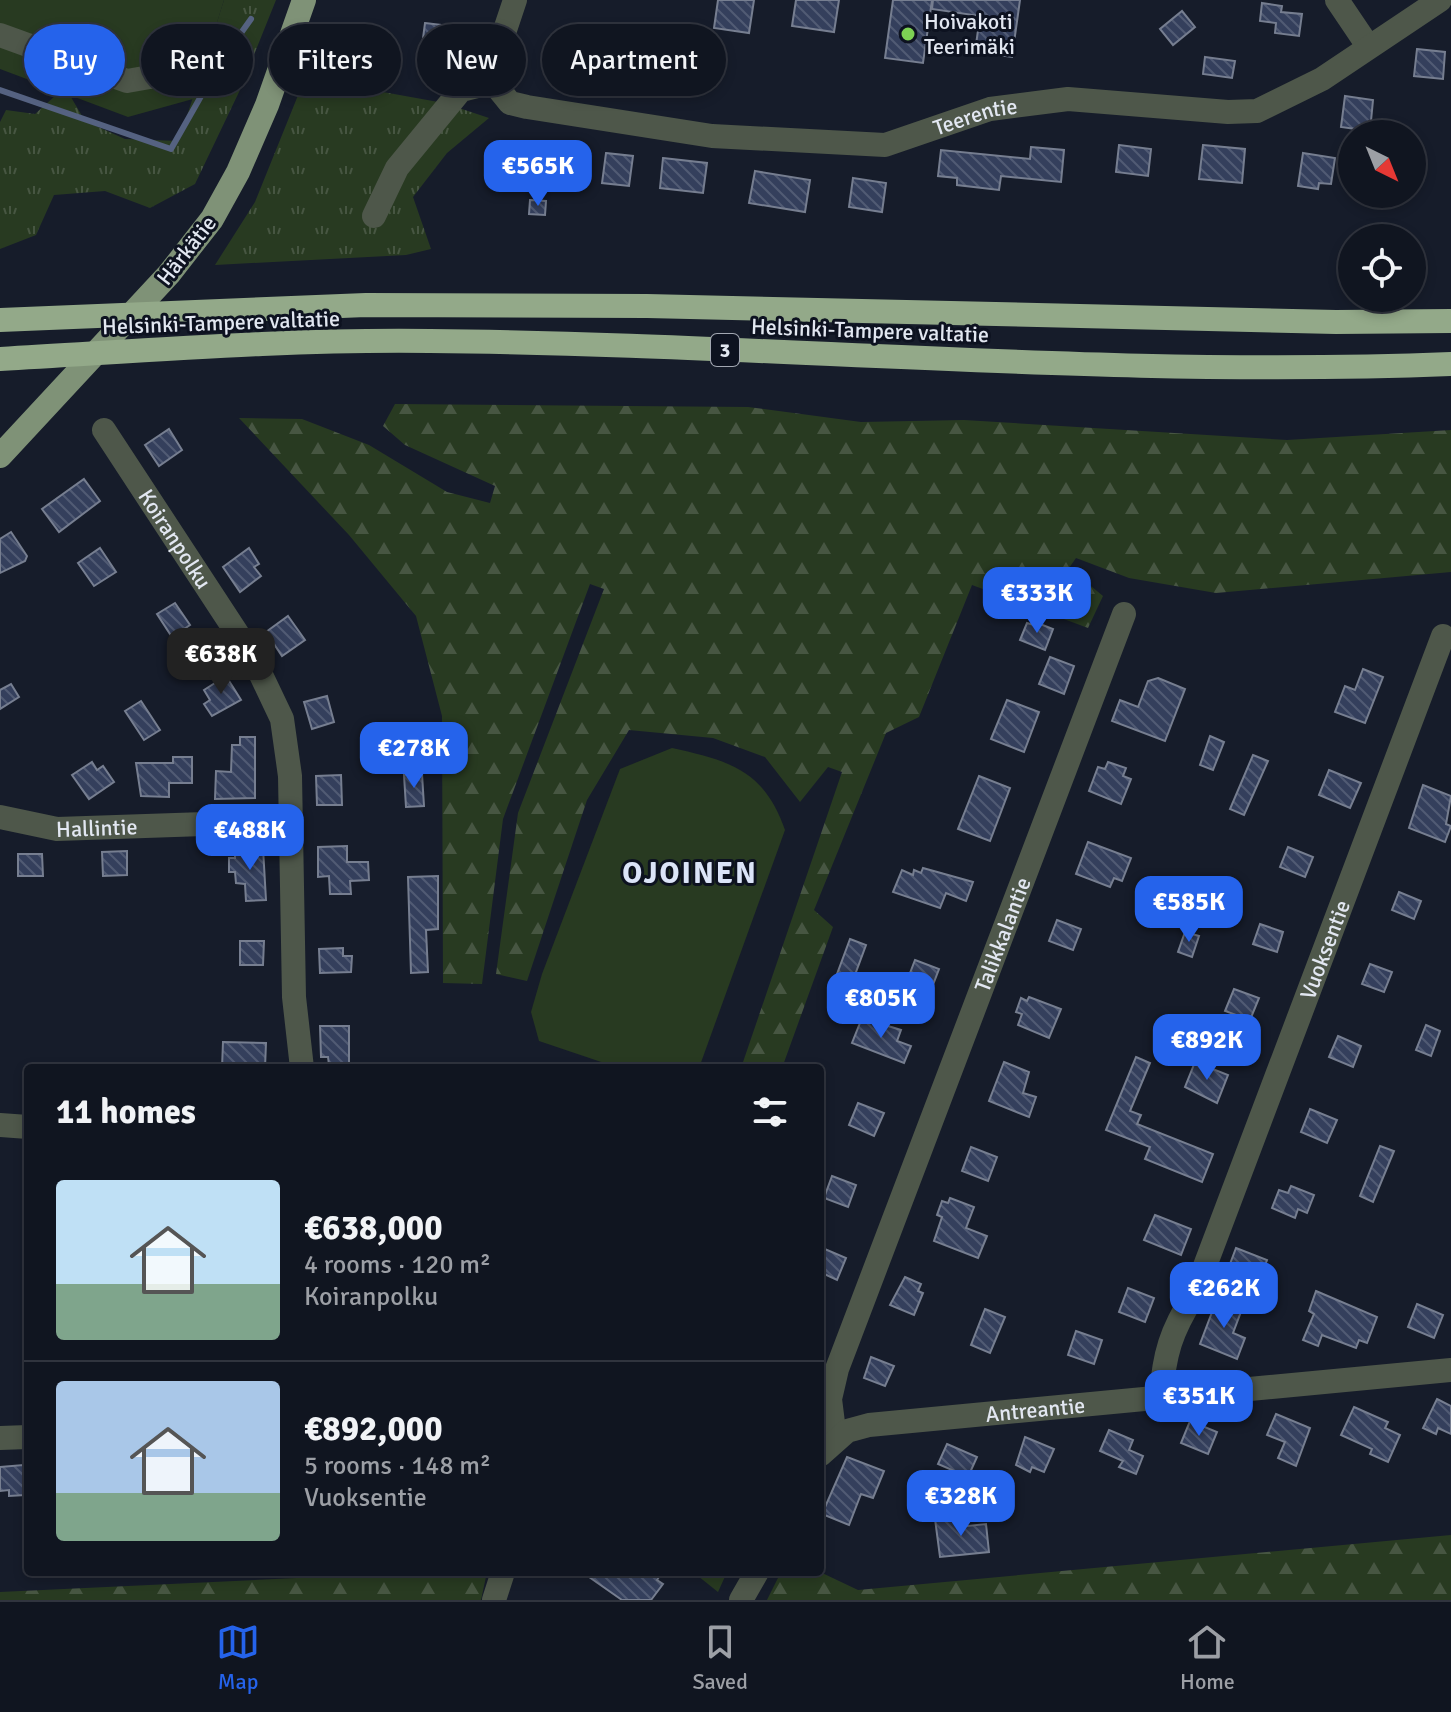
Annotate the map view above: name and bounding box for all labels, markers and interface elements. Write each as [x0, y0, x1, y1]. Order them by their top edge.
place label: Hoivakoti Teerimäki [924, 8, 1015, 60]
chip: Buy [24, 24, 125, 96]
chip: Rent [141, 24, 253, 96]
chip: Filters [269, 24, 401, 96]
chip: New [417, 24, 526, 96]
chip: Apartment [542, 24, 726, 96]
marker: Hoivakoti Teerimäki [899, 25, 917, 43]
street label: Teerentie [930, 93, 1019, 141]
north arrow [1338, 120, 1426, 208]
map controls [1338, 120, 1426, 312]
pin: €565K [482, 140, 594, 208]
text: €565K [502, 150, 574, 182]
street label: Härkätie [151, 210, 222, 290]
button: locate [1338, 224, 1426, 312]
street label: Helsinki-Tampere valtatie [102, 305, 340, 340]
street label: Helsinki-Tampere valtatie [751, 313, 989, 348]
road number: 3 [711, 334, 739, 366]
street label: Koiranpolku [132, 484, 217, 594]
pin: €333K [981, 567, 1093, 635]
text: €333K [1001, 577, 1073, 609]
pin: €638K [165, 628, 277, 696]
text: €638K [185, 638, 257, 670]
pin: €278K [358, 722, 470, 790]
text: €278K [378, 732, 450, 764]
pin: €488K [194, 804, 306, 872]
street label: Hallintie [56, 813, 138, 843]
text: €488K [214, 814, 286, 846]
district label: OJOINEN [622, 855, 758, 892]
street label: Talikkalantie [969, 874, 1037, 996]
pin: €585K [1133, 876, 1245, 944]
text: €585K [1153, 886, 1225, 918]
street label: Vuoksentie [1294, 896, 1356, 1003]
pin: €805K [825, 972, 937, 1040]
text: €805K [845, 982, 917, 1014]
pin: €892K [1151, 1014, 1263, 1082]
text: €892K [1171, 1024, 1243, 1056]
icon: filters [748, 1090, 792, 1134]
text: 11 homes [56, 1091, 196, 1133]
text: €638,000 [304, 1207, 443, 1249]
icon: home [120, 1212, 216, 1308]
text: 4 rooms · 120 m² [304, 1249, 491, 1281]
pin: €262K [1168, 1262, 1280, 1330]
text: €262K [1188, 1272, 1260, 1304]
text: Koiranpolku [304, 1281, 438, 1313]
pin: €351K [1143, 1370, 1255, 1438]
text: €351K [1163, 1380, 1235, 1412]
street label: Antreantie [984, 1392, 1086, 1428]
text: €892,000 [304, 1408, 443, 1450]
icon: home [120, 1413, 216, 1509]
text: 5 rooms · 148 m² [304, 1450, 491, 1482]
pin: €328K [905, 1470, 1017, 1538]
text: €328K [925, 1480, 997, 1512]
text: Vuoksentie [304, 1482, 427, 1514]
tab: Map [216, 1620, 260, 1695]
tab: Saved [692, 1620, 748, 1695]
tab: Home [1180, 1620, 1235, 1695]

